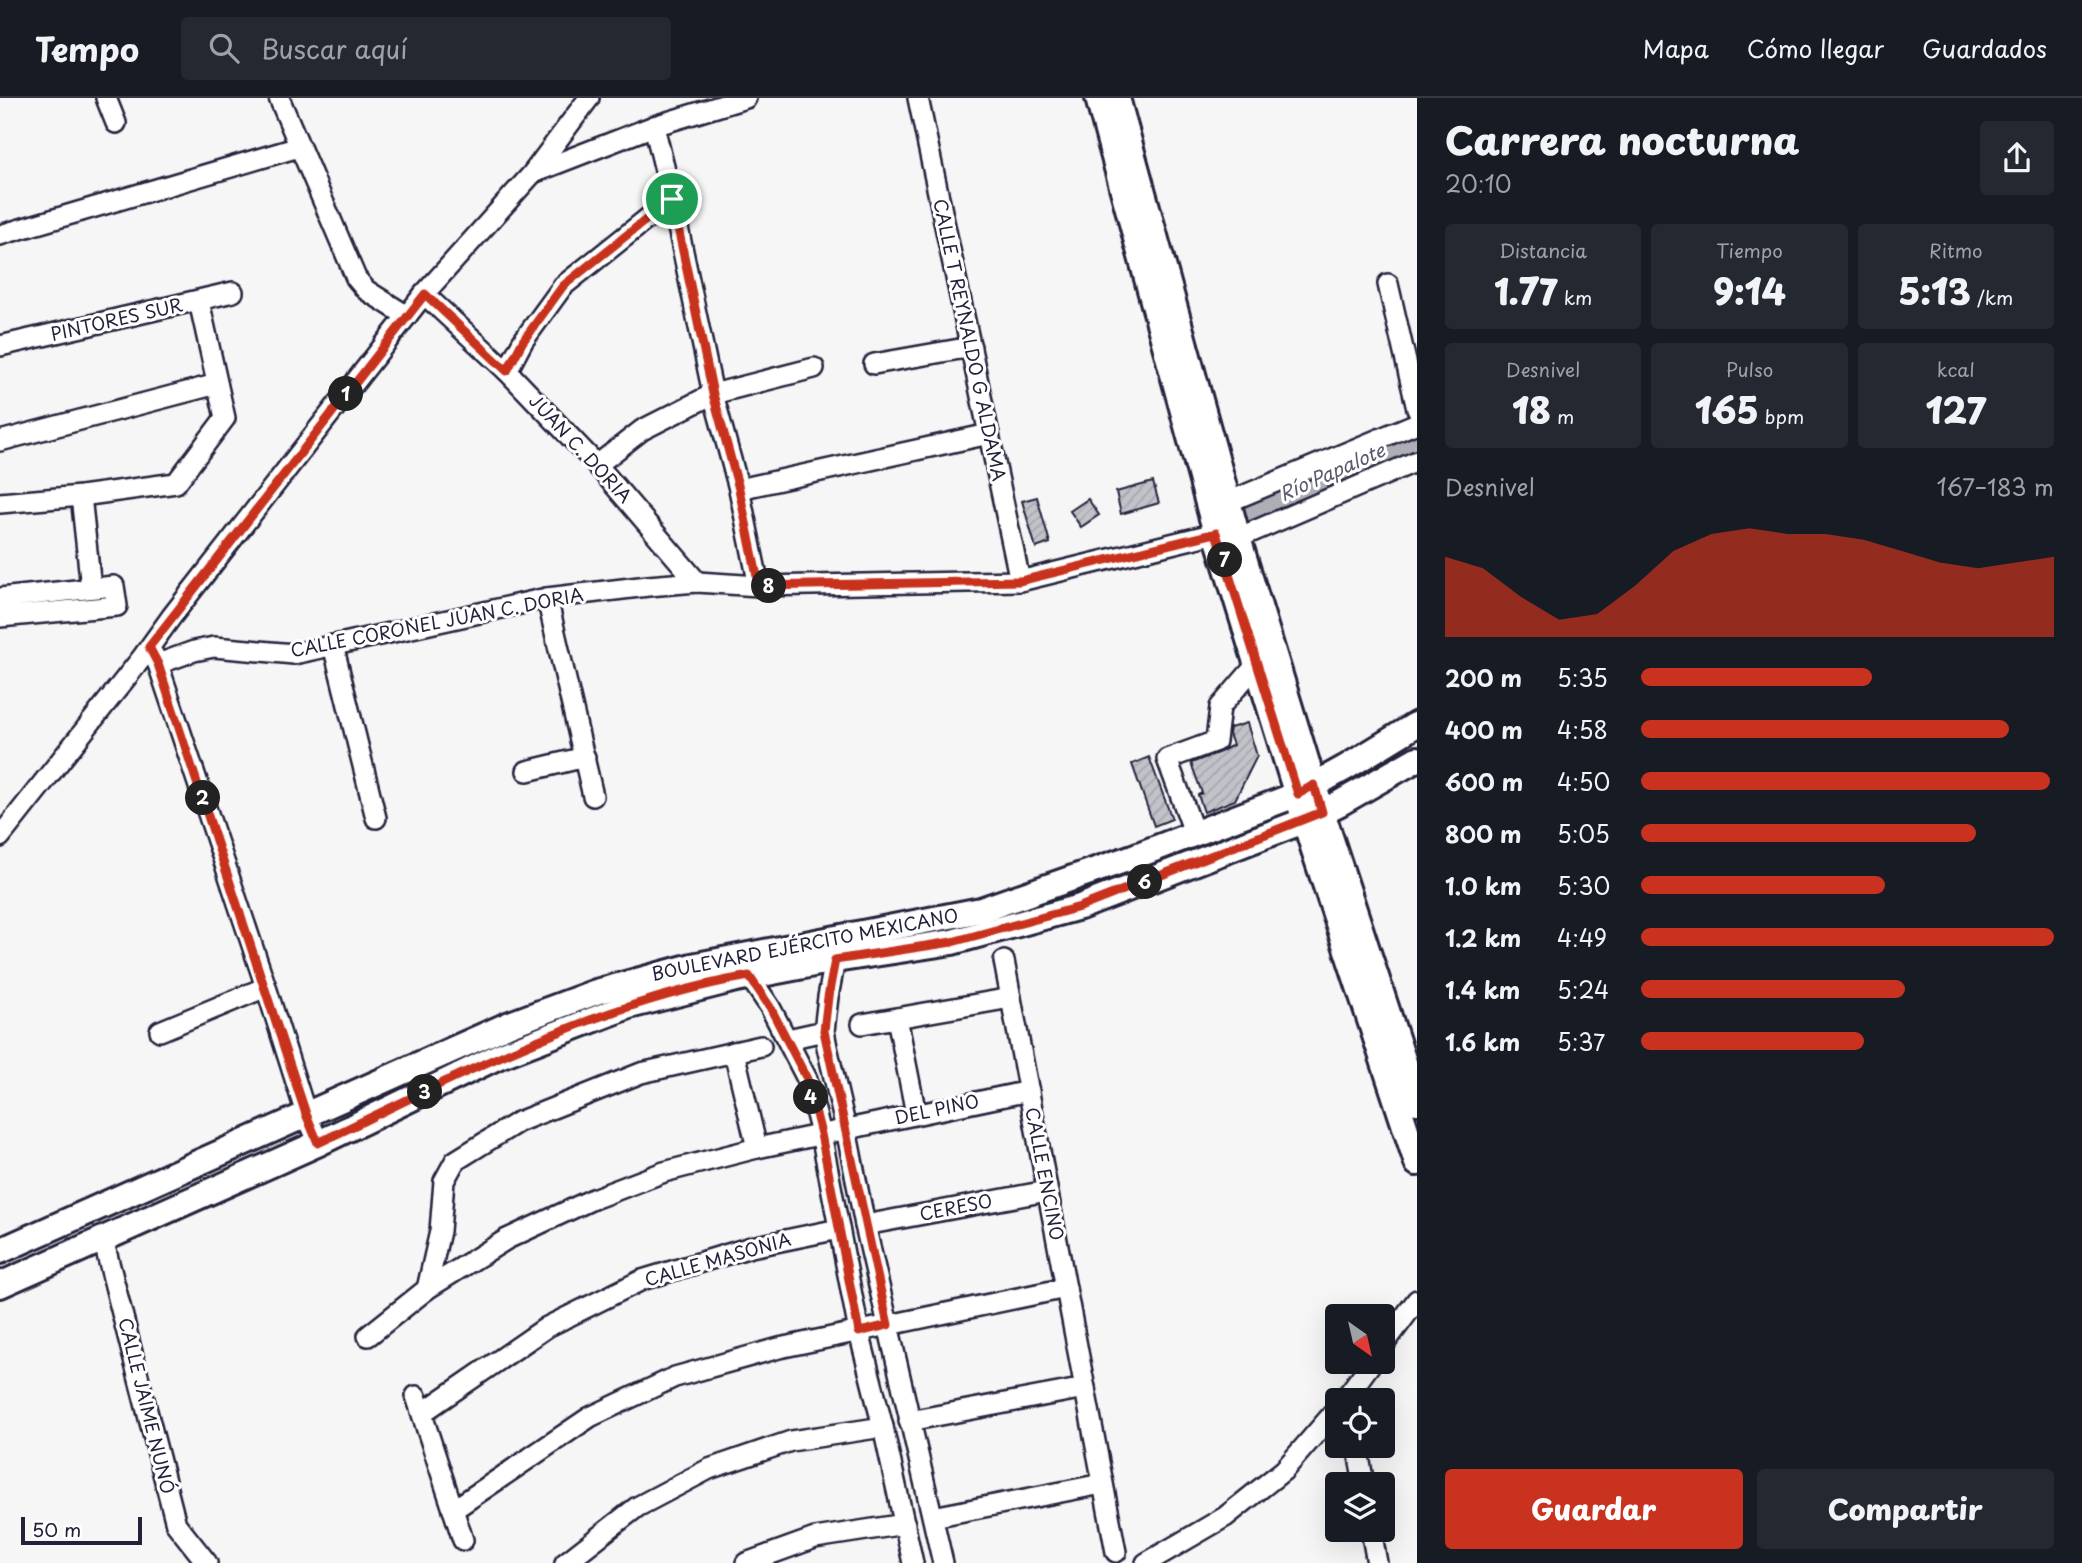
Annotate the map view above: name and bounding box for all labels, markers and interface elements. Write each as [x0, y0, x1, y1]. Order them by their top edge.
search box [181, 17, 671, 80]
text: Tempo [35, 23, 139, 73]
icon: search [205, 29, 243, 67]
text: Buscar aquí [261, 29, 408, 68]
text: Mapa [1643, 30, 1709, 66]
text: Cómo llegar [1747, 30, 1884, 66]
text: Guardados [1922, 30, 2047, 66]
text: Carrera nocturna [1445, 111, 1800, 168]
button: share [1980, 121, 2054, 195]
text: 20:10 [1445, 166, 1512, 201]
pin [642, 169, 702, 229]
icon: arrive [653, 180, 691, 218]
street label: CALLE T REYNALDO G ALDAMA [927, 196, 1014, 483]
text: Distancia [1499, 236, 1587, 264]
text: Tiempo [1716, 236, 1783, 264]
text: Ritmo [1929, 236, 1983, 264]
text: 1.77 [1494, 264, 1558, 317]
text: 9:14 [1713, 264, 1786, 317]
text: 5:13 [1898, 264, 1971, 317]
text: km [1558, 283, 1592, 311]
text: /km [1971, 283, 2013, 311]
street label: PINTORES SUR [48, 290, 186, 347]
text: Desnivel [1506, 355, 1580, 383]
text: Pulso [1726, 355, 1773, 383]
text: kcal [1937, 355, 1975, 383]
pin: 1 [328, 376, 364, 412]
text: 1 [341, 379, 350, 407]
text: 18 [1512, 383, 1551, 436]
text: 165 [1695, 383, 1759, 436]
text: 127 [1926, 383, 1986, 436]
street label: JUAN C. DORIA [523, 388, 639, 509]
text: m [1551, 402, 1574, 430]
text: bpm [1759, 402, 1804, 430]
water label: Río Papalote [1274, 435, 1390, 507]
text: Desnivel [1445, 469, 1535, 504]
text: 167–183 m [1937, 469, 2054, 504]
pin: 7 [1208, 542, 1242, 578]
text: 7 [1219, 545, 1230, 573]
pin: 8 [752, 568, 786, 603]
text: 8 [763, 571, 774, 599]
street label: CALLE CORONEL JUAN C. DORIA [288, 580, 586, 663]
text: 200 m [1445, 660, 1522, 695]
text: 5:35 [1557, 660, 1608, 695]
text: 400 m [1445, 712, 1523, 747]
text: 4:58 [1557, 712, 1608, 747]
text: 600 m [1445, 764, 1523, 799]
text: 4:50 [1557, 764, 1610, 799]
pin: 2 [186, 780, 220, 816]
text: 2 [196, 783, 209, 811]
text: 800 m [1445, 816, 1522, 851]
text: 5:05 [1557, 816, 1610, 851]
pin: 6 [1128, 864, 1162, 900]
text: 6 [1138, 867, 1151, 895]
text: 1.0 km [1445, 868, 1522, 903]
text: 5:30 [1557, 868, 1610, 903]
street label: BOULEVARD EJÉRCITO MEXICANO [649, 900, 960, 987]
text: 1.2 km [1445, 920, 1521, 955]
text: 4:49 [1557, 920, 1607, 955]
text: 1.4 km [1445, 972, 1520, 1007]
text: 5:24 [1557, 972, 1609, 1007]
text: 1.6 km [1445, 1024, 1520, 1059]
text: 5:37 [1557, 1024, 1605, 1059]
pin: 3 [408, 1074, 442, 1110]
text: 3 [418, 1077, 431, 1105]
pin: 4 [794, 1080, 828, 1114]
text: 4 [804, 1082, 817, 1110]
street label: DEL PINO [892, 1086, 981, 1131]
street label: CALLE ENCINO [1019, 1105, 1072, 1243]
street label: CERESO [917, 1186, 994, 1227]
street label: CALLE MASONIA [641, 1225, 794, 1292]
north arrow [1325, 1304, 1395, 1374]
map controls [1325, 1304, 1395, 1542]
street label: CALLE JAIME NUNÓ [112, 1315, 182, 1497]
button: locate [1325, 1388, 1395, 1458]
button: Guardar [1445, 1469, 1743, 1549]
button: Compartir [1757, 1469, 2054, 1549]
button: layers [1325, 1472, 1395, 1542]
scale bar [21, 1514, 142, 1546]
text: 50 m [32, 1515, 81, 1543]

